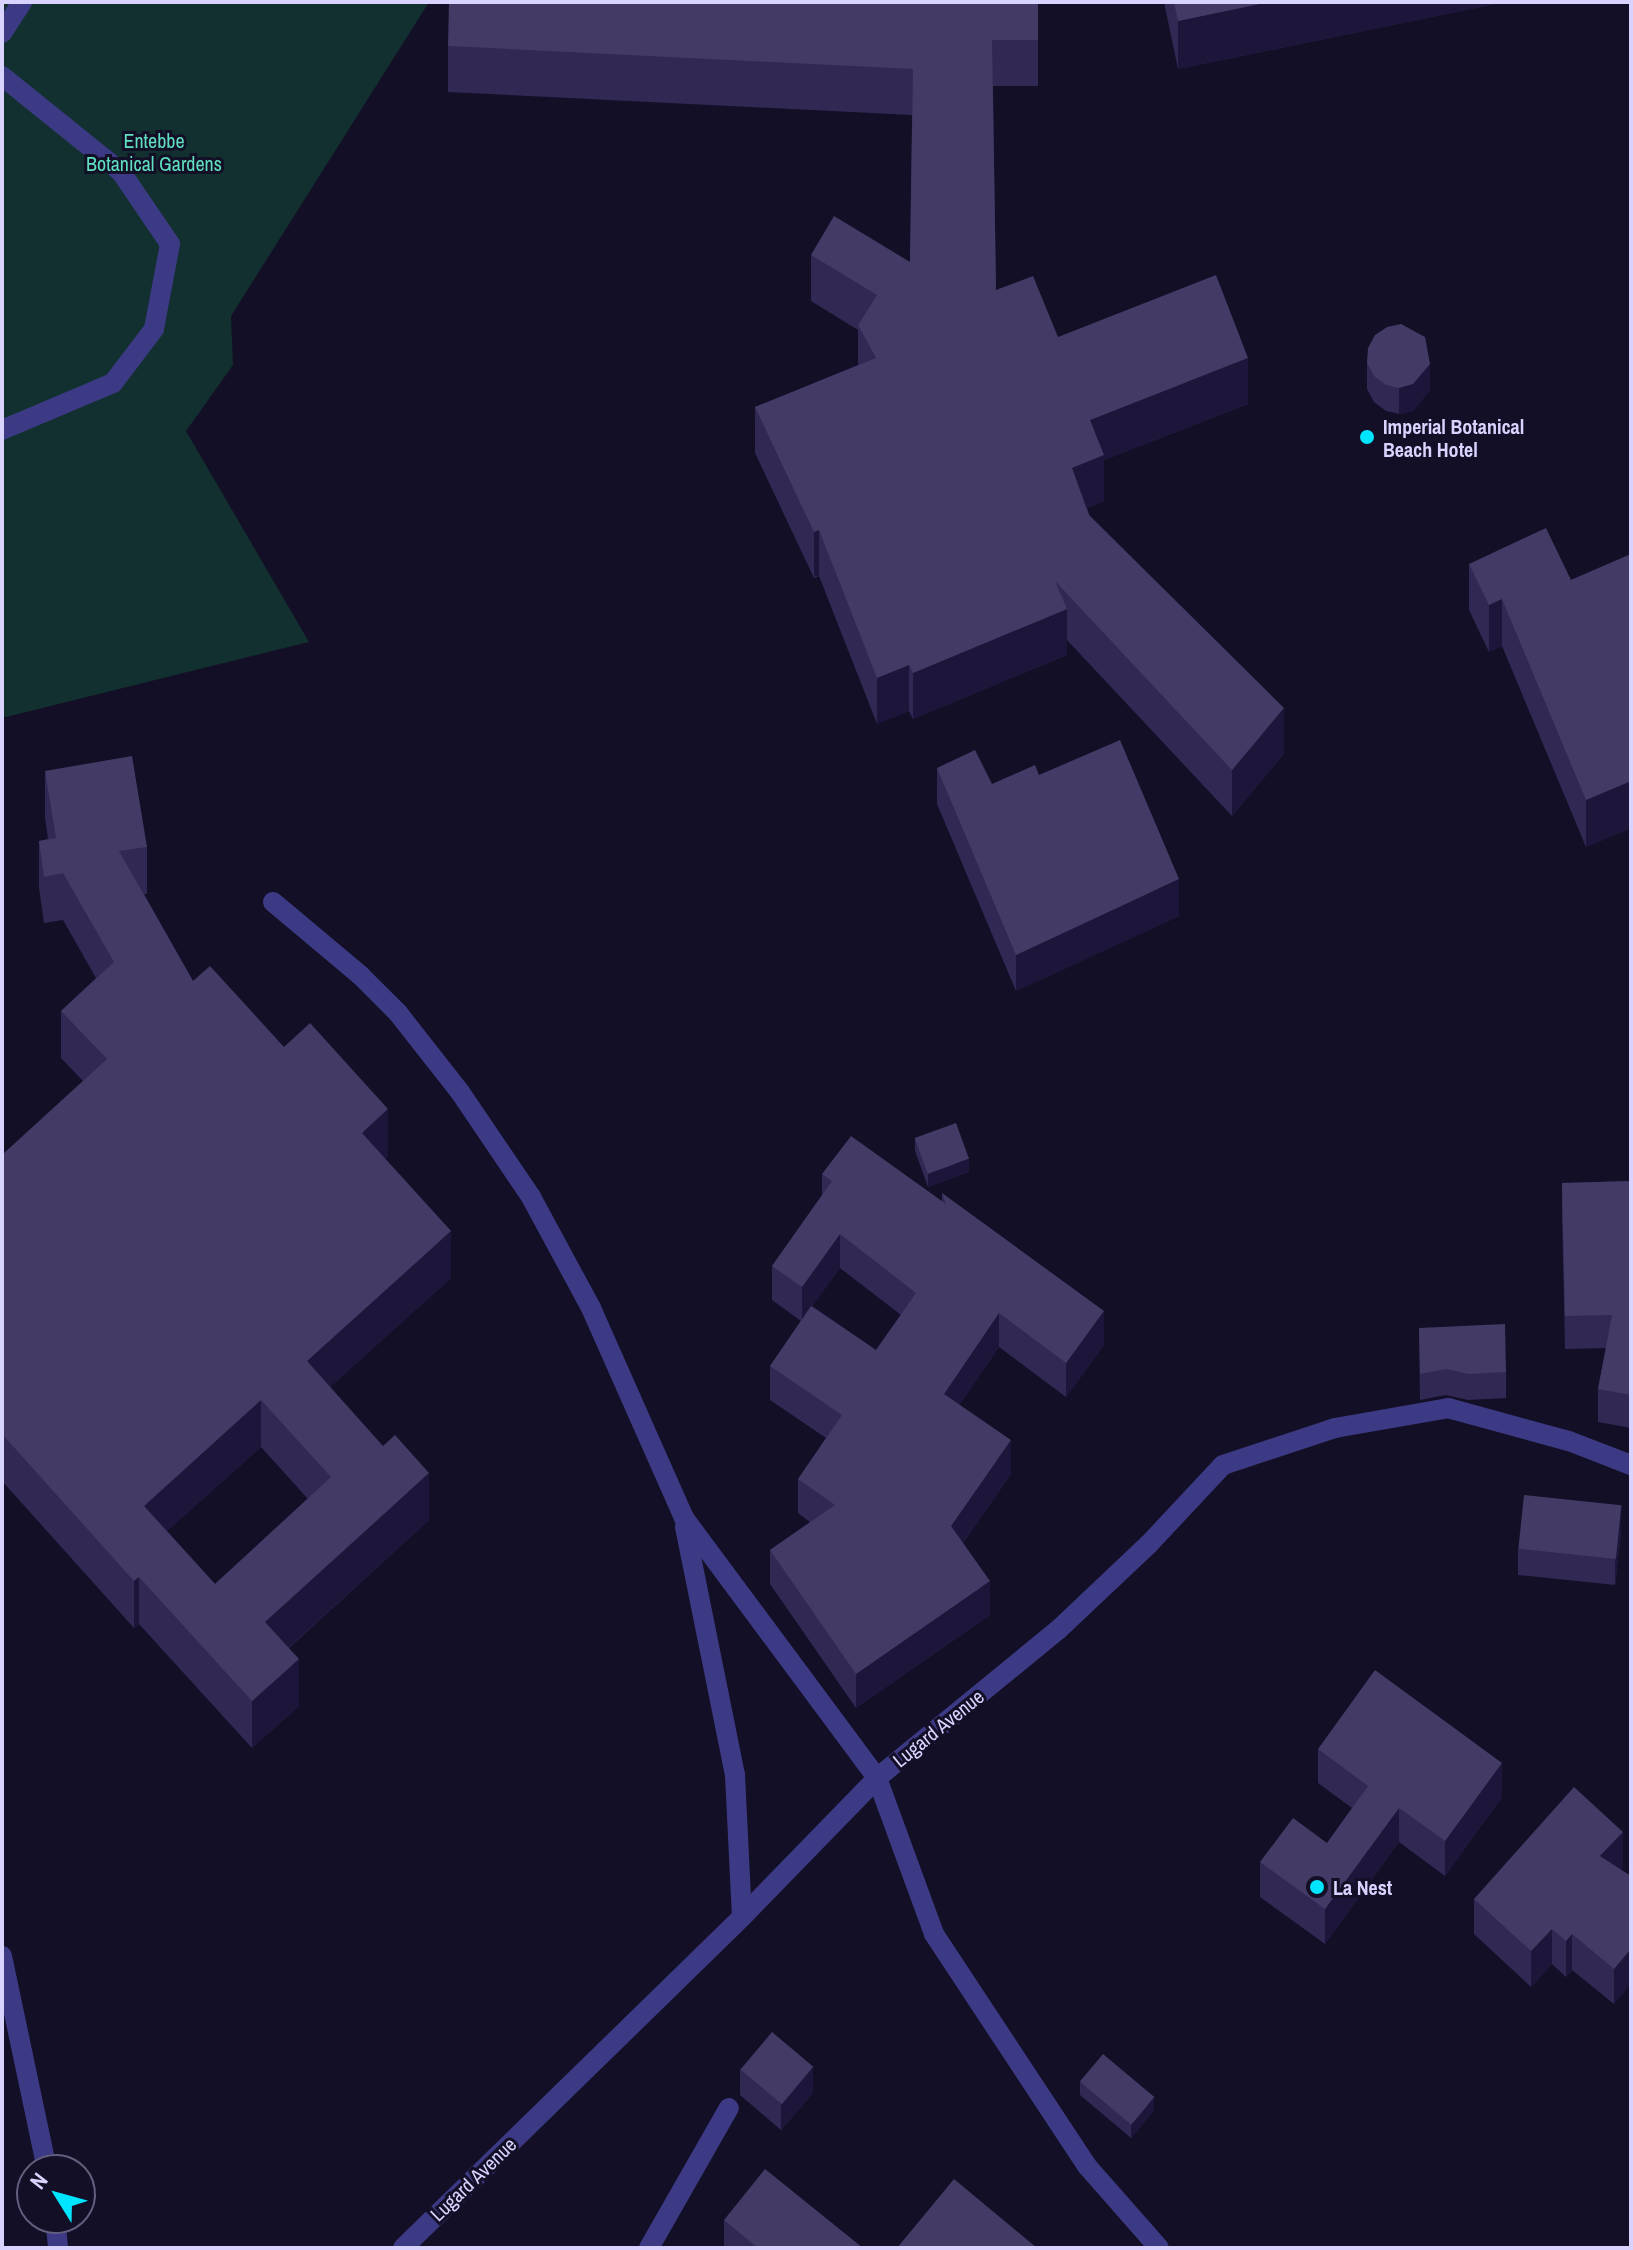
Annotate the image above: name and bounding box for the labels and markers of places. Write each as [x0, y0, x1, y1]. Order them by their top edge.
place label: Imperial Botanical Beach Hotel [1383, 414, 1524, 461]
marker: Imperial Botanical Beach Hotel [1358, 428, 1376, 446]
place label: La Nest [1333, 1875, 1392, 1899]
marker: La Nest [1308, 1878, 1326, 1896]

